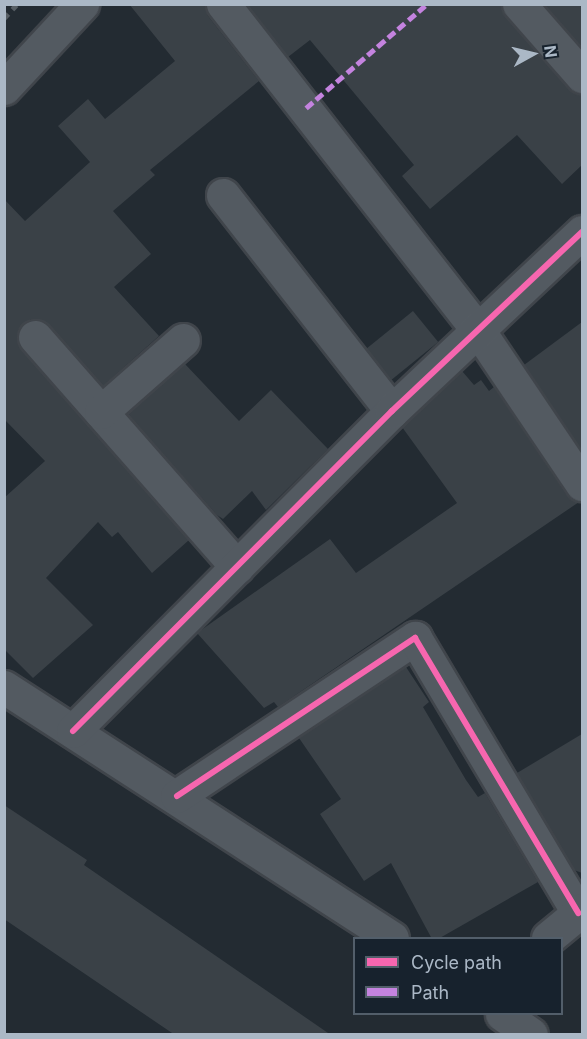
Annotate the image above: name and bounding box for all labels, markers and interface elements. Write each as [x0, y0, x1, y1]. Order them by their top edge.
north arrow [503, 24, 563, 84]
text: N [540, 44, 562, 59]
legend [353, 937, 563, 1015]
text: Cycle path [411, 952, 502, 973]
text: Path [411, 982, 449, 1003]

